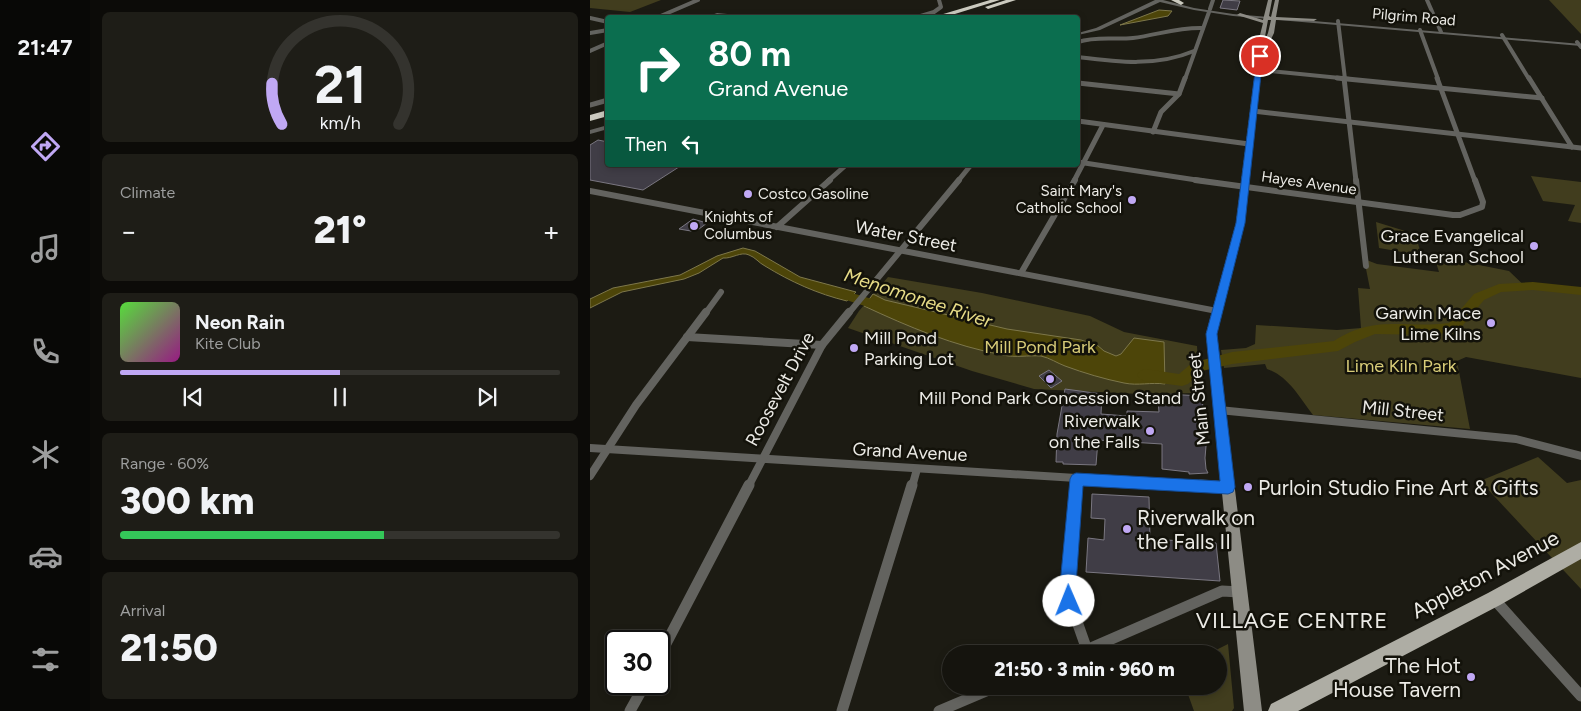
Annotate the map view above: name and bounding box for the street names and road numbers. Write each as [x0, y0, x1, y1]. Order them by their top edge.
street label: Pilgrim Road [1371, 4, 1457, 30]
street label: Hayes Avenue [1260, 167, 1358, 199]
street label: Water Street [853, 215, 959, 257]
street label: Roosevelt Drive [741, 328, 819, 450]
street label: Main Street [1183, 351, 1215, 447]
street label: Mill Street [1361, 396, 1445, 426]
street label: Grand Avenue [852, 438, 968, 466]
street label: Appleton Avenue [1407, 525, 1563, 623]

